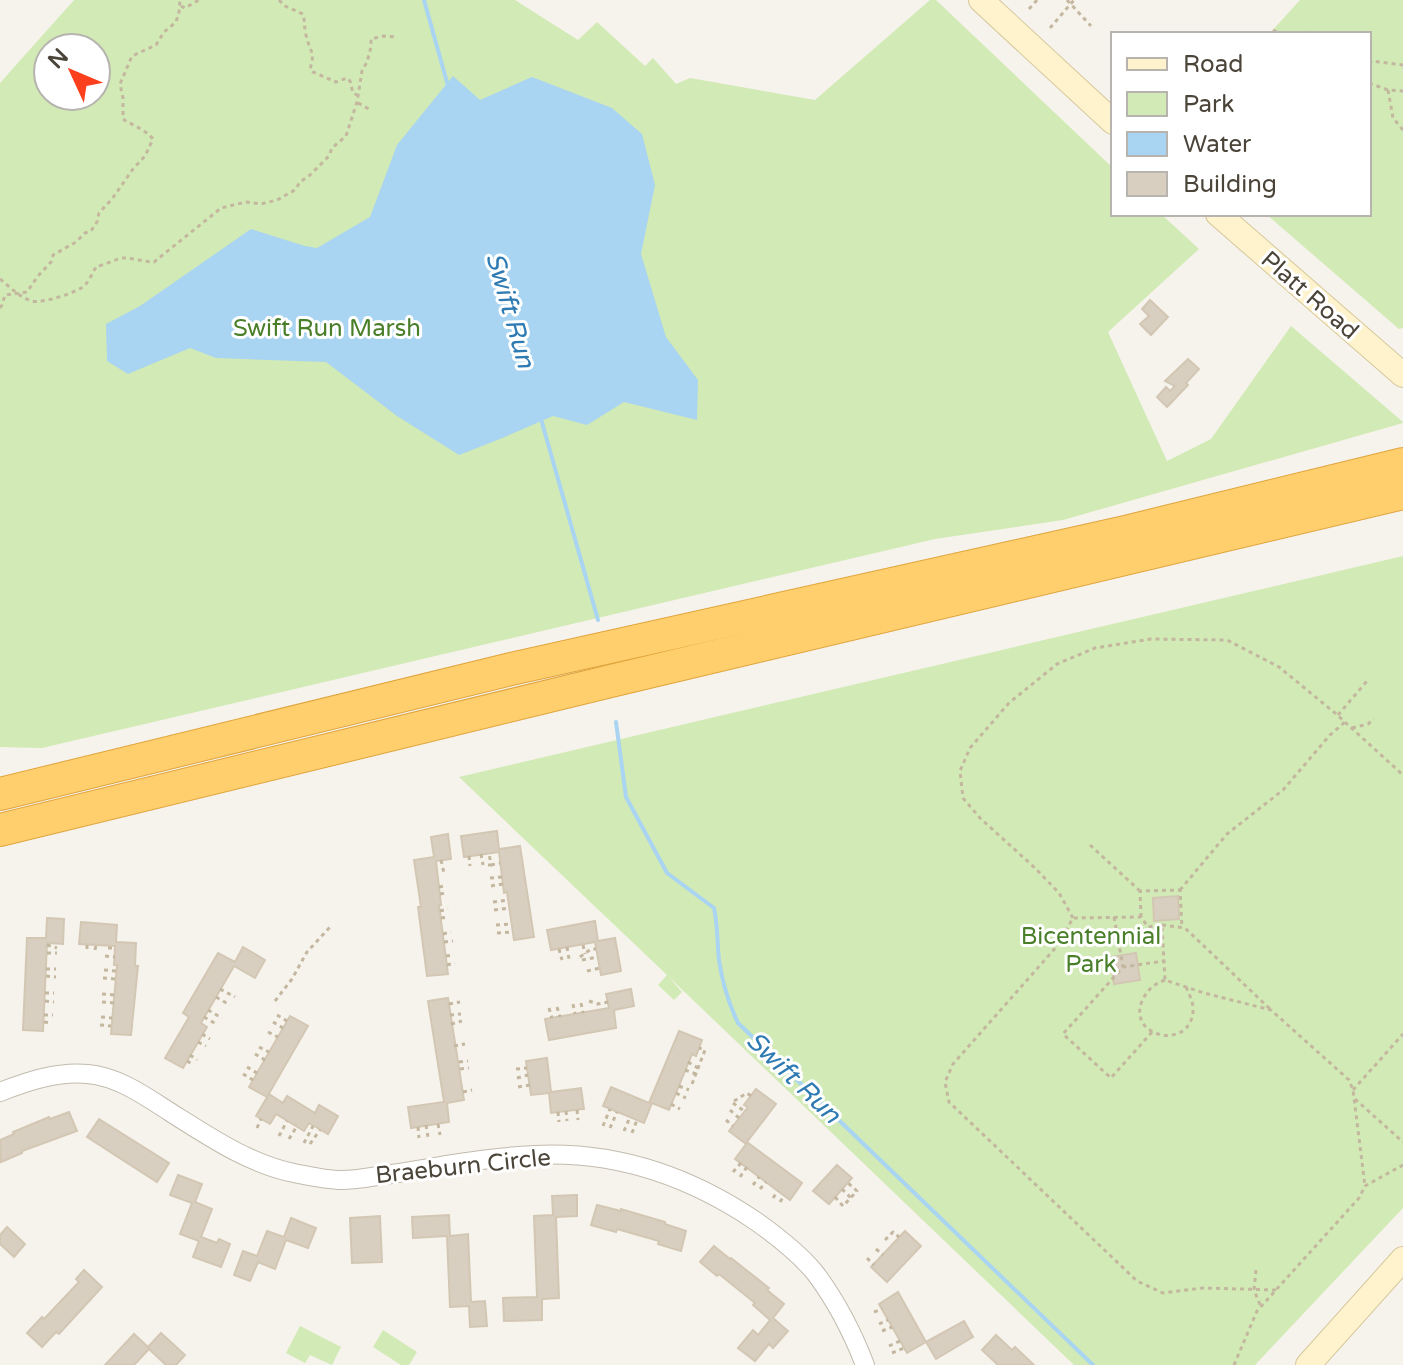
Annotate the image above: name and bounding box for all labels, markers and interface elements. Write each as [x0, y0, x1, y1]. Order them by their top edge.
north arrow [32, 32, 112, 112]
legend [1111, 32, 1371, 216]
text: N [43, 43, 74, 74]
text: Road [1183, 50, 1243, 79]
text: Park [1183, 90, 1234, 119]
text: Water [1183, 130, 1252, 159]
text: Building [1183, 170, 1277, 199]
street label: Platt Road [1255, 245, 1364, 346]
water label: Swift Run [479, 249, 542, 373]
park label: Swift Run Marsh [233, 314, 421, 343]
park label: Bicentennial Park [1021, 922, 1161, 979]
water label: Swift Run [740, 1025, 848, 1131]
street label: Braeburn Circle [374, 1143, 552, 1190]

